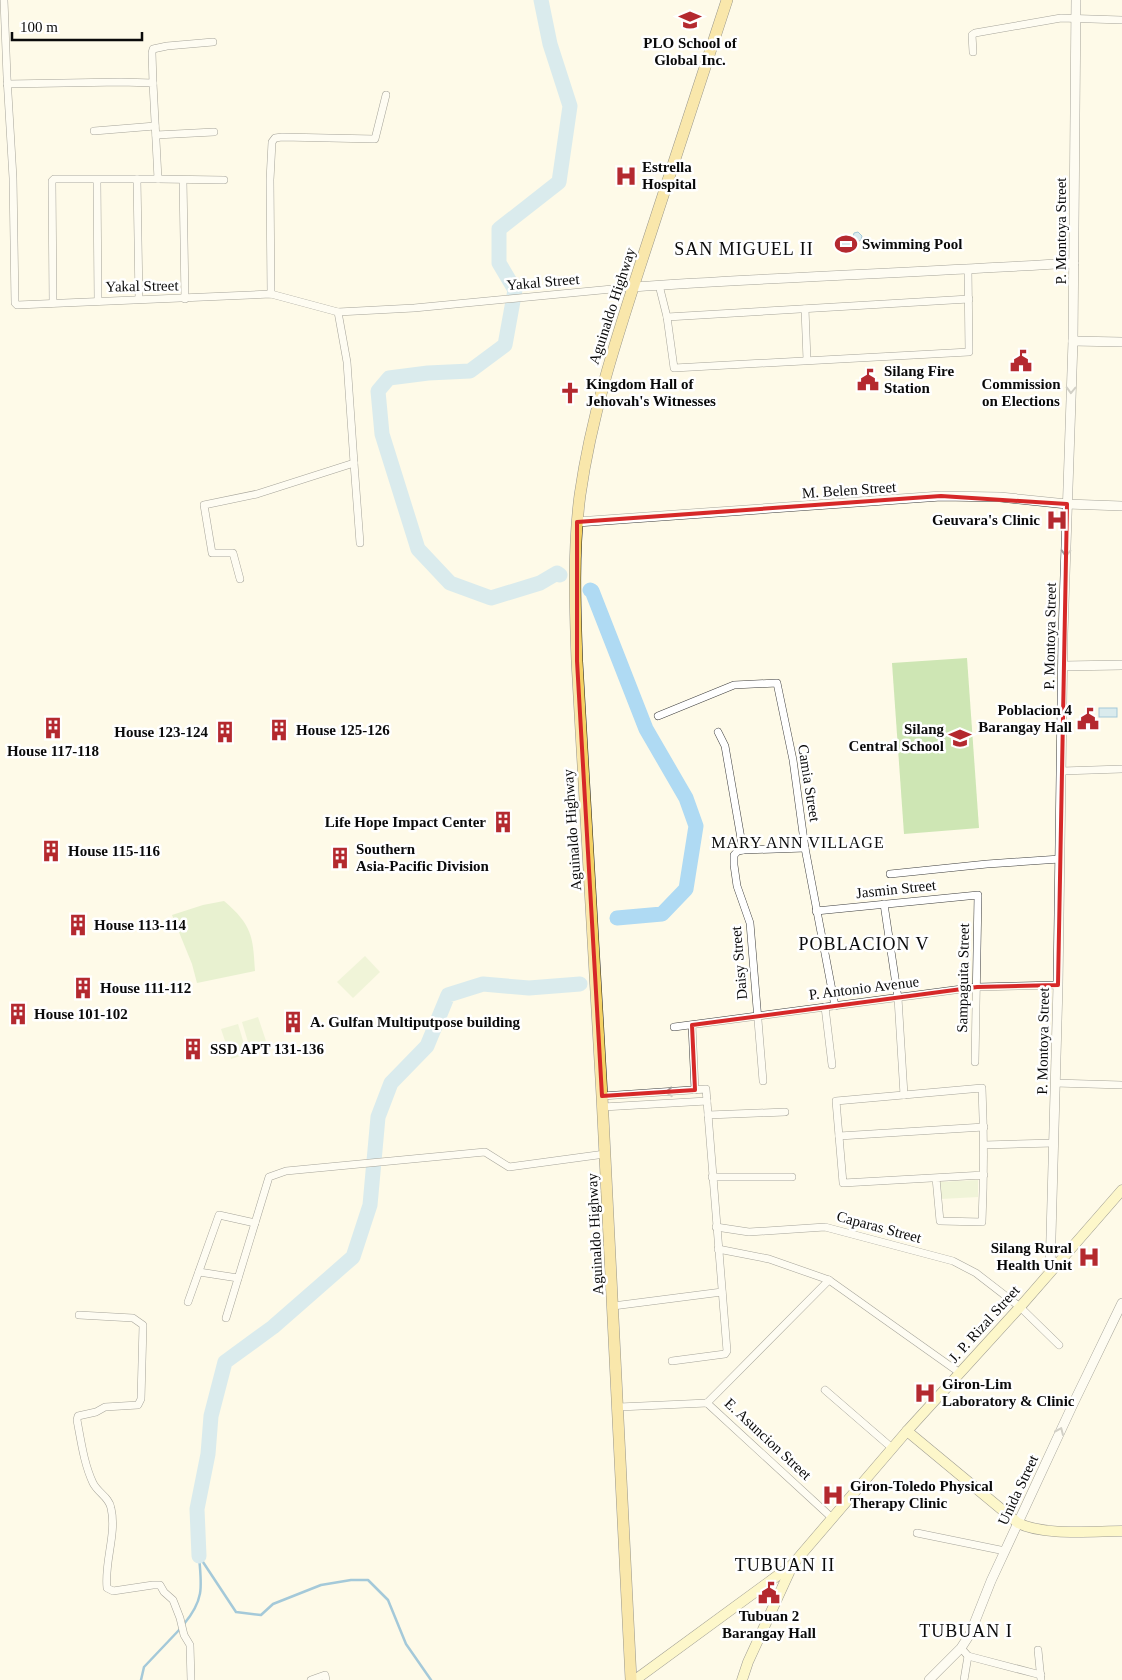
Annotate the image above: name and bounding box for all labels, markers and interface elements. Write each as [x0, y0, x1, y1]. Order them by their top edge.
school or university icon: PLO School of Global Inc. [677, 7, 703, 33]
scale bar [12, 10, 142, 42]
text: 100 m [20, 19, 58, 35]
place label: PLO School of Global Inc. [643, 35, 738, 68]
place label: Estrella Hospital [642, 159, 696, 192]
hospital icon: Estrella Hospital [613, 163, 639, 189]
street label: P. Montoya Street [1053, 177, 1069, 285]
sports icon: Swimming Pool [833, 231, 859, 257]
place label: Swimming Pool [862, 236, 962, 252]
district label: SAN MIGUEL II [674, 239, 814, 259]
street label: Aguinaldo Highway [586, 245, 639, 367]
street label: Yakal Street [506, 271, 581, 293]
street label: Yakal Street [105, 277, 179, 295]
public building icon: Commission on Elections [1008, 348, 1034, 374]
place label: Silang Fire Station [884, 363, 954, 396]
public building icon: Silang Fire Station [855, 367, 881, 393]
place label: Kingdom Hall of Jehovah's Witnesses [586, 376, 716, 409]
place label: Commission on Elections [981, 376, 1061, 409]
church icon: Kingdom Hall of Jehovah's Witnesses [557, 380, 583, 406]
one-way arrow [1065, 386, 1076, 394]
street label: M. Belen Street [801, 479, 898, 501]
hospital icon: Geuvara's Clinic [1044, 507, 1070, 533]
place label: Geuvara's Clinic [932, 512, 1040, 528]
one-way arrow [1060, 549, 1071, 557]
street label: P. Montoya Street [1041, 582, 1059, 690]
place label: Poblacion 4 Barangay Hall [978, 702, 1072, 735]
public building icon: Poblacion 4 Barangay Hall [1075, 706, 1101, 732]
building icon: House 117-118 [40, 715, 66, 741]
building icon: House 125-126 [266, 717, 292, 743]
building icon: House 123-124 [212, 719, 238, 745]
place label: Silang Central School [849, 721, 944, 754]
place label: House 125-126 [296, 722, 390, 738]
place label: House 123-124 [114, 724, 209, 740]
school or university icon: Silang Central School [947, 725, 973, 751]
place label: House 117-118 [7, 743, 99, 759]
street label: Camia Street [795, 743, 823, 824]
street label: Aguinaldo Highway [560, 768, 584, 891]
building icon: Life Hope Impact Center [490, 809, 516, 835]
place label: Life Hope Impact Center [325, 814, 486, 830]
district label: MARY ANN VILLAGE [711, 834, 885, 851]
building icon: House 115-116 [38, 838, 64, 864]
place label: Southern Asia-Pacific Division [356, 841, 490, 874]
place label: House 115-116 [68, 843, 161, 859]
building icon: Southern Asia-Pacific Division [327, 845, 353, 871]
street label: Jasmin Street [855, 877, 938, 901]
building icon: House 113-114 [65, 912, 91, 938]
place label: House 113-114 [94, 917, 187, 933]
street label: Sampaguita Street [954, 922, 972, 1033]
street label: Daisy Street [728, 925, 750, 1000]
district label: POBLACION V [798, 934, 930, 954]
street label: P. Antonio Avenue [808, 973, 920, 1003]
building icon: House 111-112 [70, 975, 96, 1001]
place label: House 111-112 [100, 980, 191, 996]
street label: P. Montoya Street [1034, 987, 1052, 1095]
building icon: House 101-102 [5, 1001, 31, 1027]
place label: House 101-102 [34, 1006, 128, 1022]
building icon: A. Gulfan Multiputpose building [280, 1009, 306, 1035]
place label: A. Gulfan Multiputpose building [310, 1014, 521, 1030]
building icon: SSD APT 131-136 [180, 1036, 206, 1062]
place label: SSD APT 131-136 [210, 1041, 324, 1057]
one-way arrow [665, 1086, 673, 1097]
street label: Aguinaldo Highway [584, 1172, 606, 1295]
street label: Caparas Street [835, 1208, 924, 1246]
place label: Silang Rural Health Unit [991, 1240, 1072, 1273]
hospital icon: Silang Rural Health Unit [1076, 1244, 1102, 1270]
street label: J. P. Rizal Street [945, 1282, 1023, 1366]
place label: Giron-Lim Laboratory & Clinic [942, 1376, 1075, 1409]
hospital icon: Giron-Lim Laboratory & Clinic [912, 1380, 938, 1406]
street label: E. Asuncion Street [722, 1395, 815, 1484]
one-way arrow [1054, 1427, 1065, 1436]
street label: Unida Street [995, 1452, 1042, 1528]
place label: Giron-Toledo Physical Therapy Clinic [850, 1478, 993, 1511]
hospital icon: Giron-Toledo Physical Therapy Clinic [820, 1482, 846, 1508]
district label: TUBUAN II [735, 1555, 835, 1575]
public building icon: Tubuan 2 Barangay Hall [756, 1580, 782, 1606]
place label: Tubuan 2 Barangay Hall [722, 1608, 816, 1641]
district label: TUBUAN I [919, 1621, 1013, 1641]

